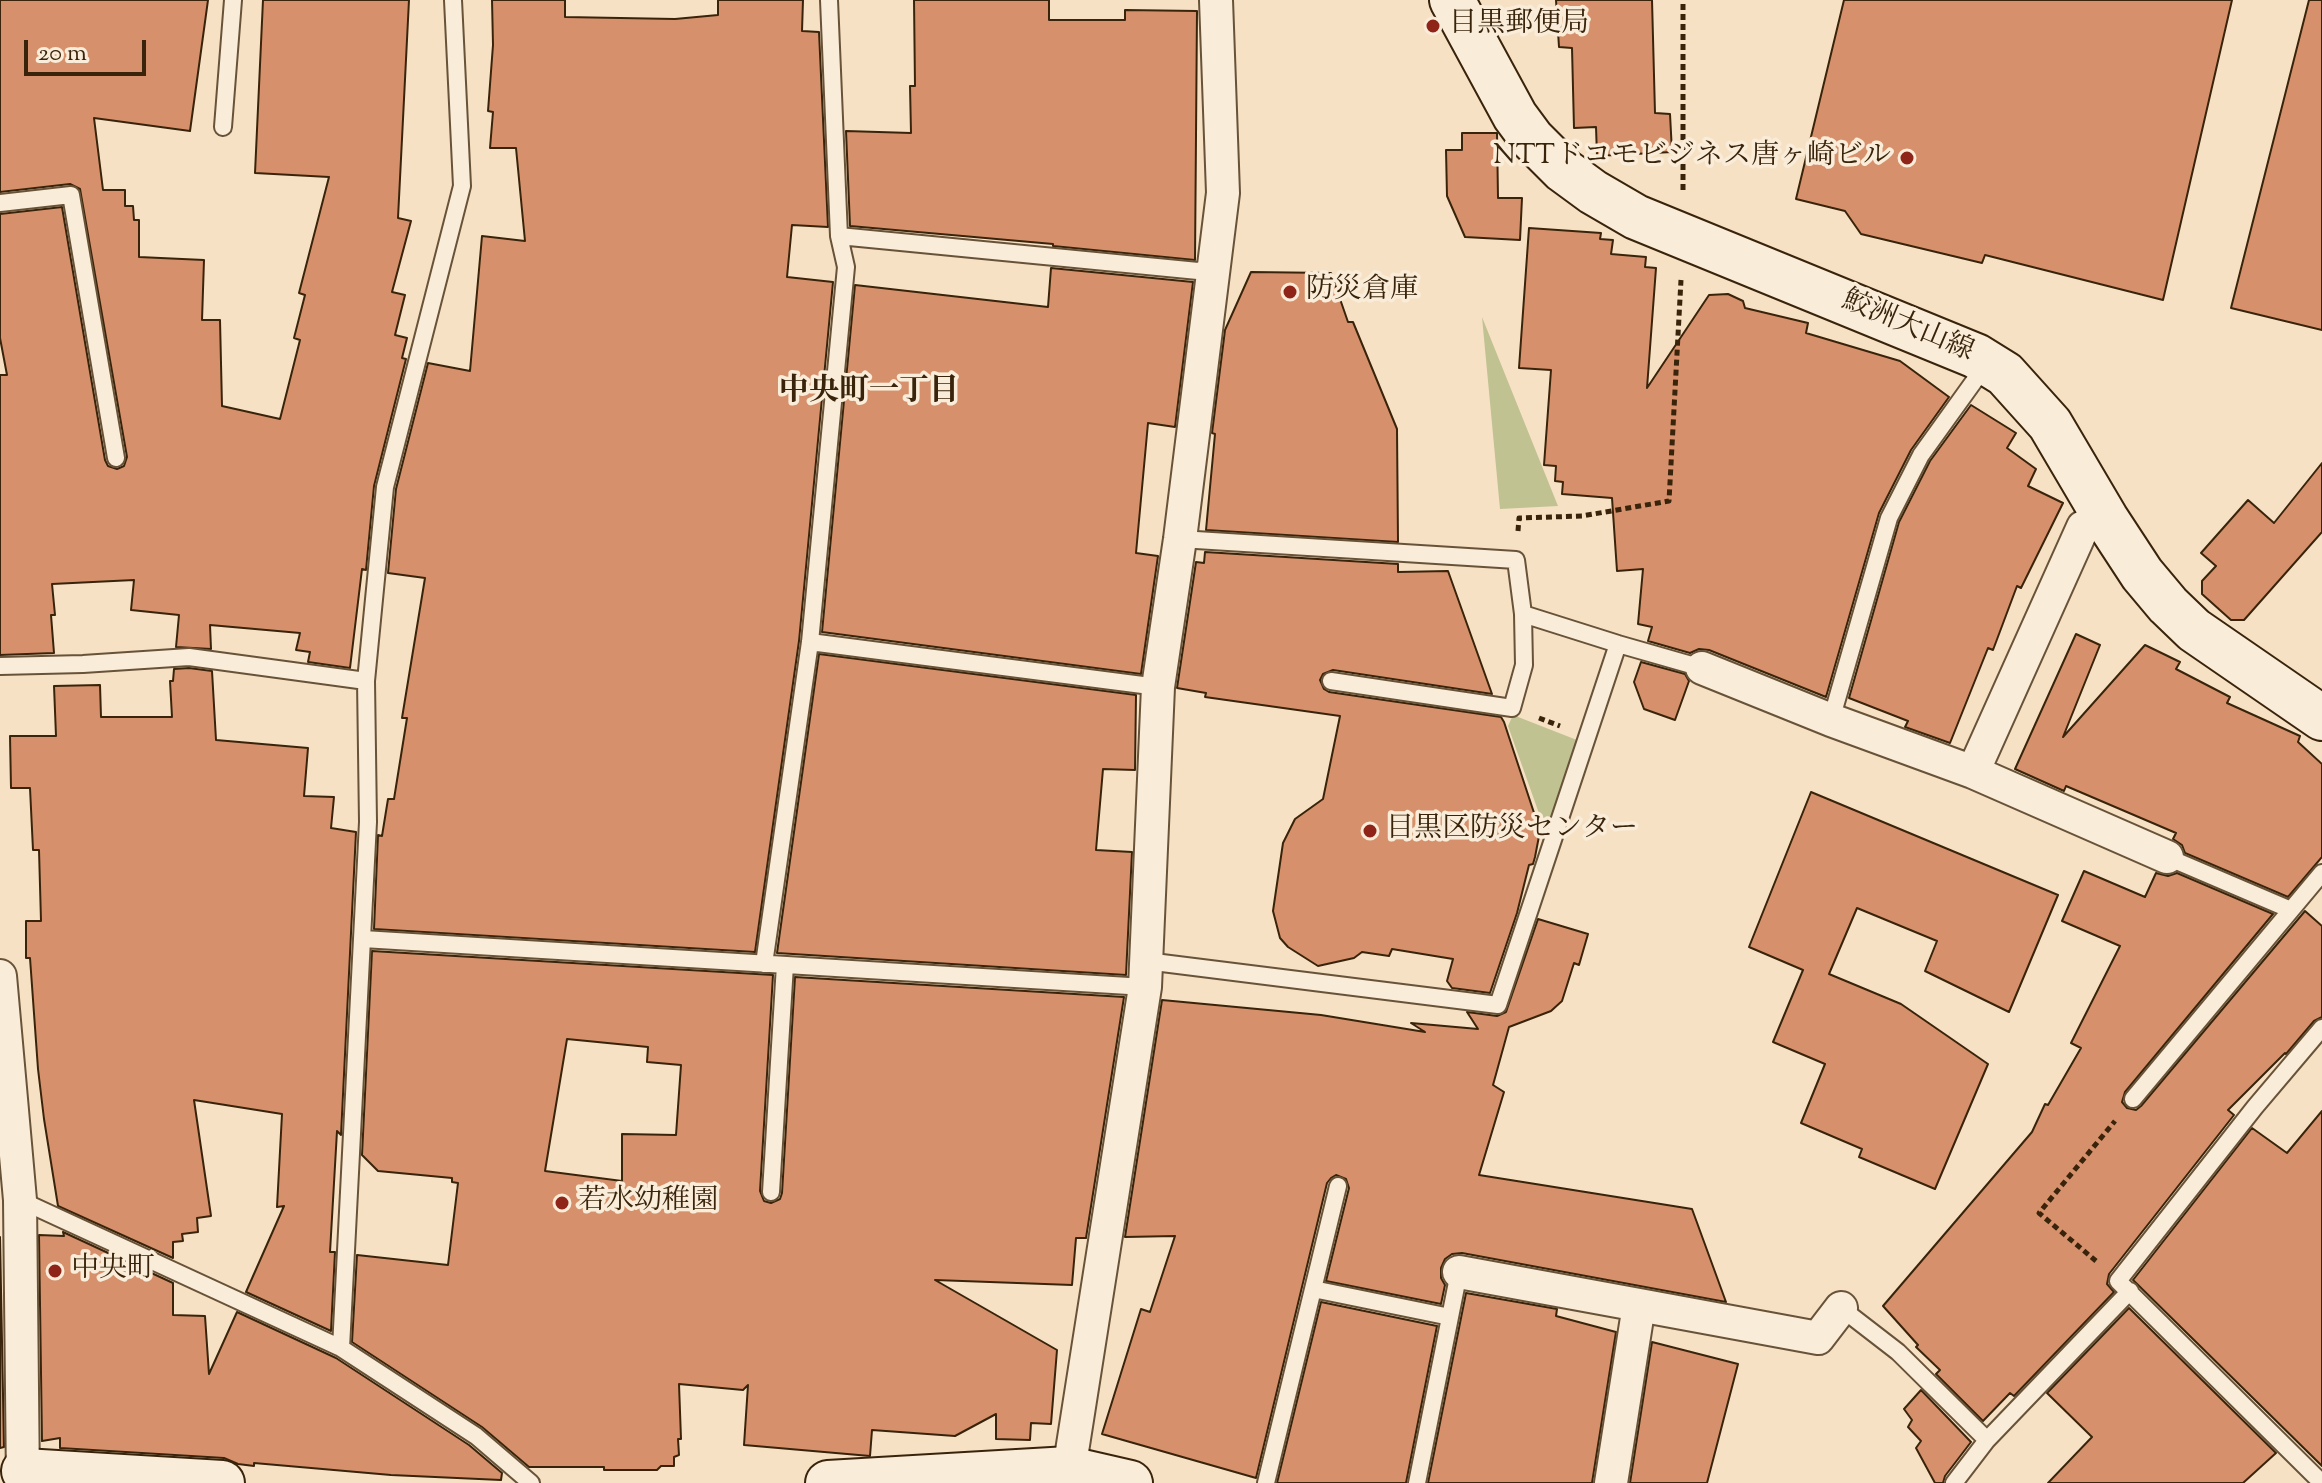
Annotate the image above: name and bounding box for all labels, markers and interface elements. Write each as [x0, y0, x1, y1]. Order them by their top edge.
place label: 目黒郵便局 [1449, 9, 1589, 43]
marker: 目黒郵便局 [1424, 17, 1442, 35]
scale bar [28, 24, 150, 74]
text: 20 m [38, 37, 87, 71]
place label: NTTドコモビジネス唐ヶ崎ビル [1493, 141, 1891, 175]
marker: NTTドコモビジネス唐ヶ崎ビル [1898, 149, 1916, 167]
place label: 防災倉庫 [1306, 275, 1418, 309]
marker: 防災倉庫 [1281, 283, 1299, 301]
street label: 鮫洲大山線 [1836, 285, 1978, 371]
district label: 中央町一丁目 [779, 376, 959, 412]
place label: 目黒区防災センター [1386, 814, 1638, 848]
marker: 目黒区防災センター [1361, 822, 1379, 840]
place label: 若水幼稚園 [578, 1186, 718, 1220]
marker: 若水幼稚園 [553, 1194, 571, 1212]
place label: 中央町 [71, 1254, 155, 1288]
marker: 中央町 [46, 1262, 64, 1280]

